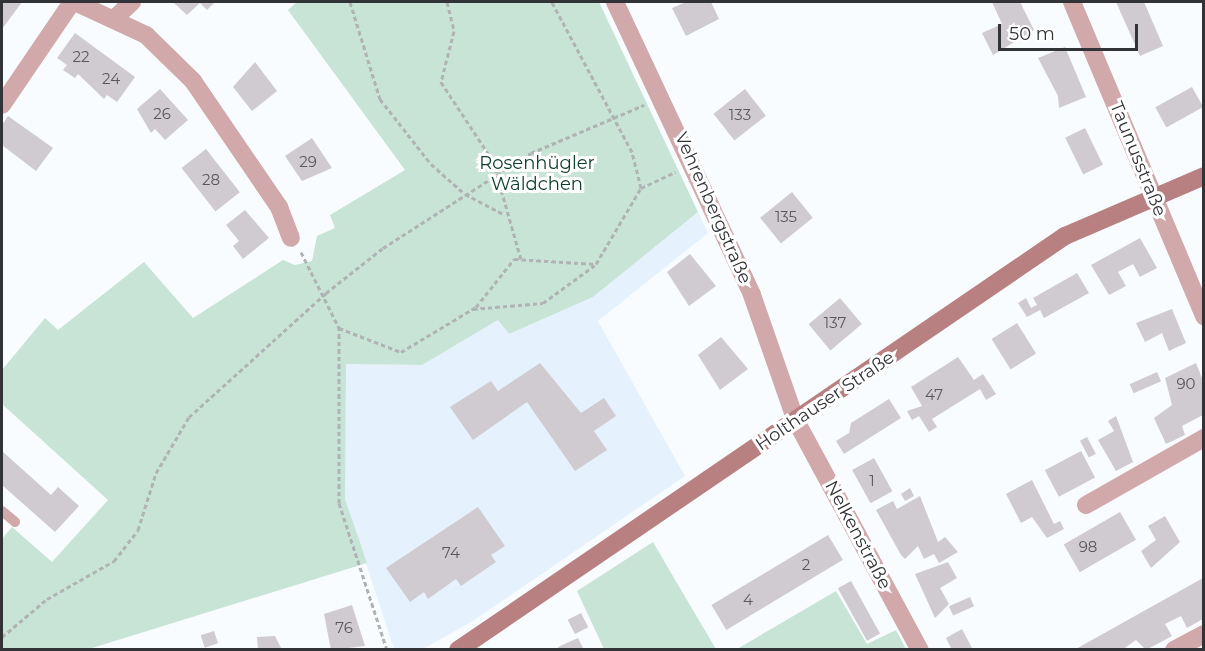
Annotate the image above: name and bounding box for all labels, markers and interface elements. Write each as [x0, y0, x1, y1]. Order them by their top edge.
scale bar [1001, 12, 1140, 50]
text: 50 m [1009, 23, 1055, 45]
house number: 22 [72, 48, 90, 66]
house number: 24 [102, 70, 120, 88]
street label: Taunusstraße [1105, 99, 1171, 219]
house number: 26 [153, 105, 171, 123]
house number: 133 [729, 106, 751, 124]
street label: Vehrenbergstraße [670, 129, 756, 287]
house number: 29 [299, 153, 317, 171]
park label: Rosenhügler Wäldchen [479, 153, 595, 195]
house number: 28 [202, 171, 220, 189]
house number: 135 [775, 208, 797, 226]
house number: 137 [824, 314, 846, 332]
street label: Holthauser Straße [751, 347, 899, 455]
house number: 90 [1176, 375, 1196, 393]
house number: 47 [925, 386, 943, 404]
house number: 1 [869, 472, 875, 490]
street label: Nelkenstraße [820, 477, 896, 593]
house number: 98 [1079, 538, 1097, 556]
house number: 74 [442, 544, 460, 562]
house number: 2 [802, 556, 810, 574]
house number: 4 [743, 591, 753, 609]
house number: 76 [335, 619, 353, 637]

